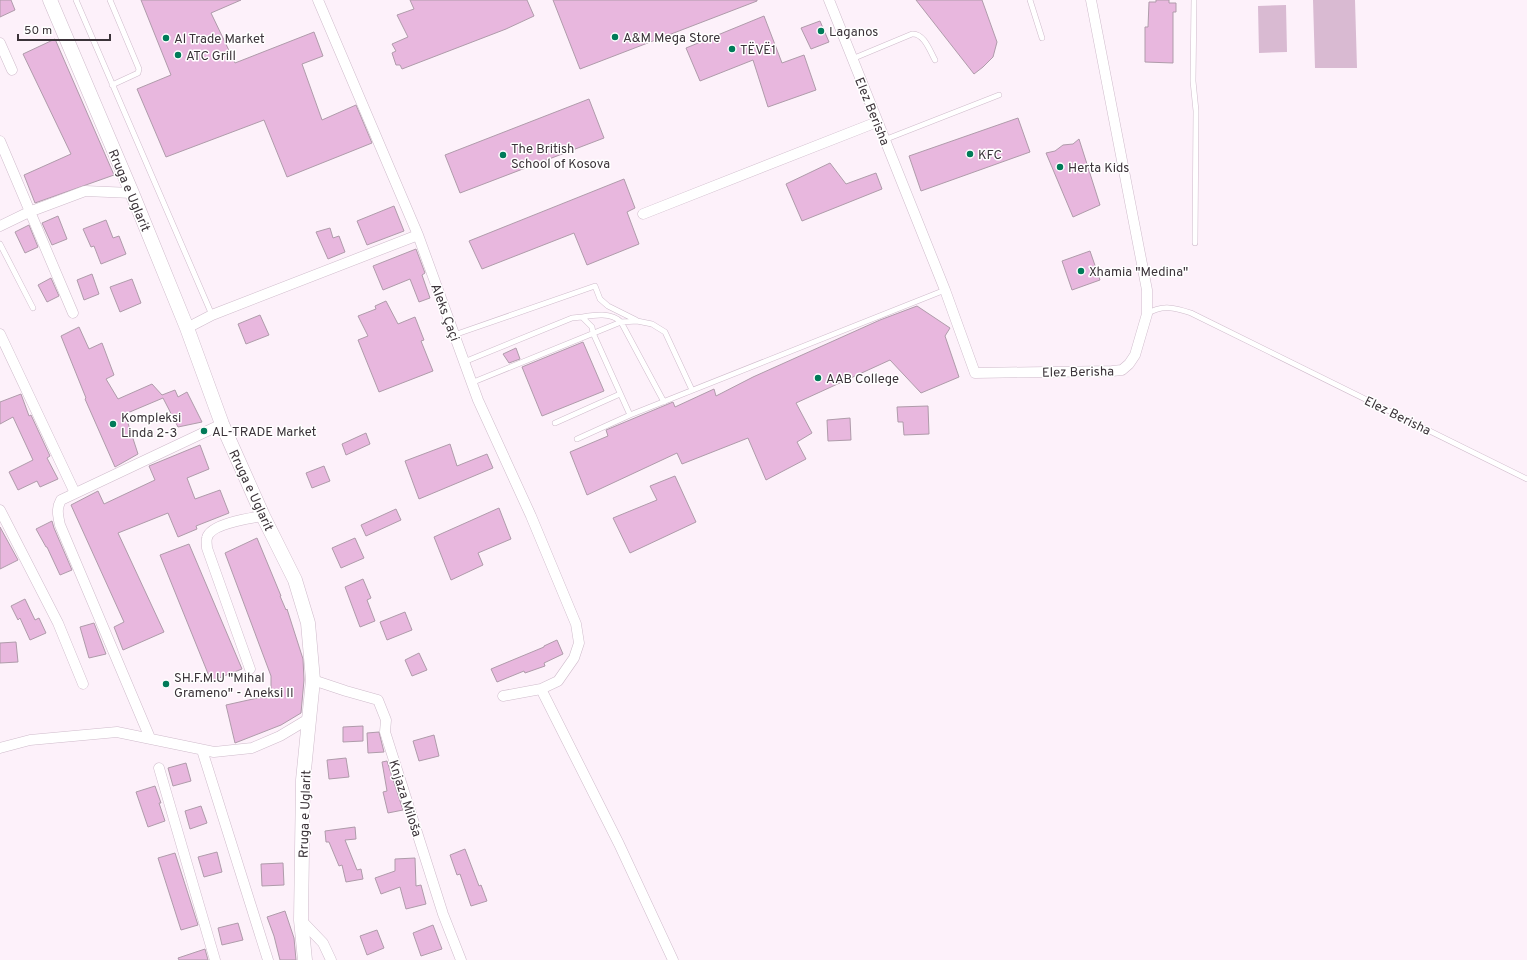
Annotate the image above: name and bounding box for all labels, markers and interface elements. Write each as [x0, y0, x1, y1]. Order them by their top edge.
scale bar [18, 16, 110, 42]
text: 50 m [24, 23, 52, 39]
place label: Laganos [829, 25, 878, 41]
marker: Laganos [816, 26, 826, 36]
place label: A&M Mega Store [623, 31, 720, 47]
place label: Al Trade Market [174, 32, 265, 48]
marker: A&M Mega Store [610, 32, 620, 42]
marker: Al Trade Market [161, 33, 171, 43]
place label: TËVË1 [740, 41, 776, 59]
marker: TËVË1 [727, 44, 737, 54]
place label: ATC Grill [186, 49, 236, 65]
marker: ATC Grill [173, 50, 183, 60]
street label: Elez Berisha [850, 75, 892, 148]
place label: The British School of Kosova [511, 142, 610, 173]
street label: Rruga e Uglarit [104, 147, 153, 235]
place label: KFC [978, 148, 1002, 164]
marker: KFC [965, 149, 975, 159]
marker: The British School of Kosova [498, 150, 508, 160]
place label: Herta Kids [1068, 161, 1129, 177]
marker: Herta Kids [1055, 162, 1065, 172]
place label: Xhamia "Medina" [1089, 265, 1188, 281]
marker: Xhamia "Medina" [1076, 266, 1086, 276]
street label: Aleks Çaçi [426, 282, 462, 344]
street label: Elez Berisha [1042, 364, 1114, 382]
place label: AAB College [826, 372, 899, 388]
marker: AAB College [813, 373, 823, 383]
street label: Elez Berisha [1361, 394, 1433, 440]
place label: Kompleksi Linda 2-3 [121, 411, 181, 442]
marker: Kompleksi Linda 2-3 [108, 419, 118, 429]
place label: AL-TRADE Market [212, 425, 317, 441]
marker: AL-TRADE Market [199, 426, 209, 436]
street label: Rruga e Uglarit [224, 448, 276, 534]
place label: SH.F.M.U "Mihal Grameno" - Aneksi II [174, 671, 294, 702]
marker: SH.F.M.U "Mihal Grameno" - Aneksi II [161, 679, 171, 689]
street label: Knjaza Miloša [384, 758, 424, 839]
street label: Rruga e Uglarit [296, 770, 316, 858]

